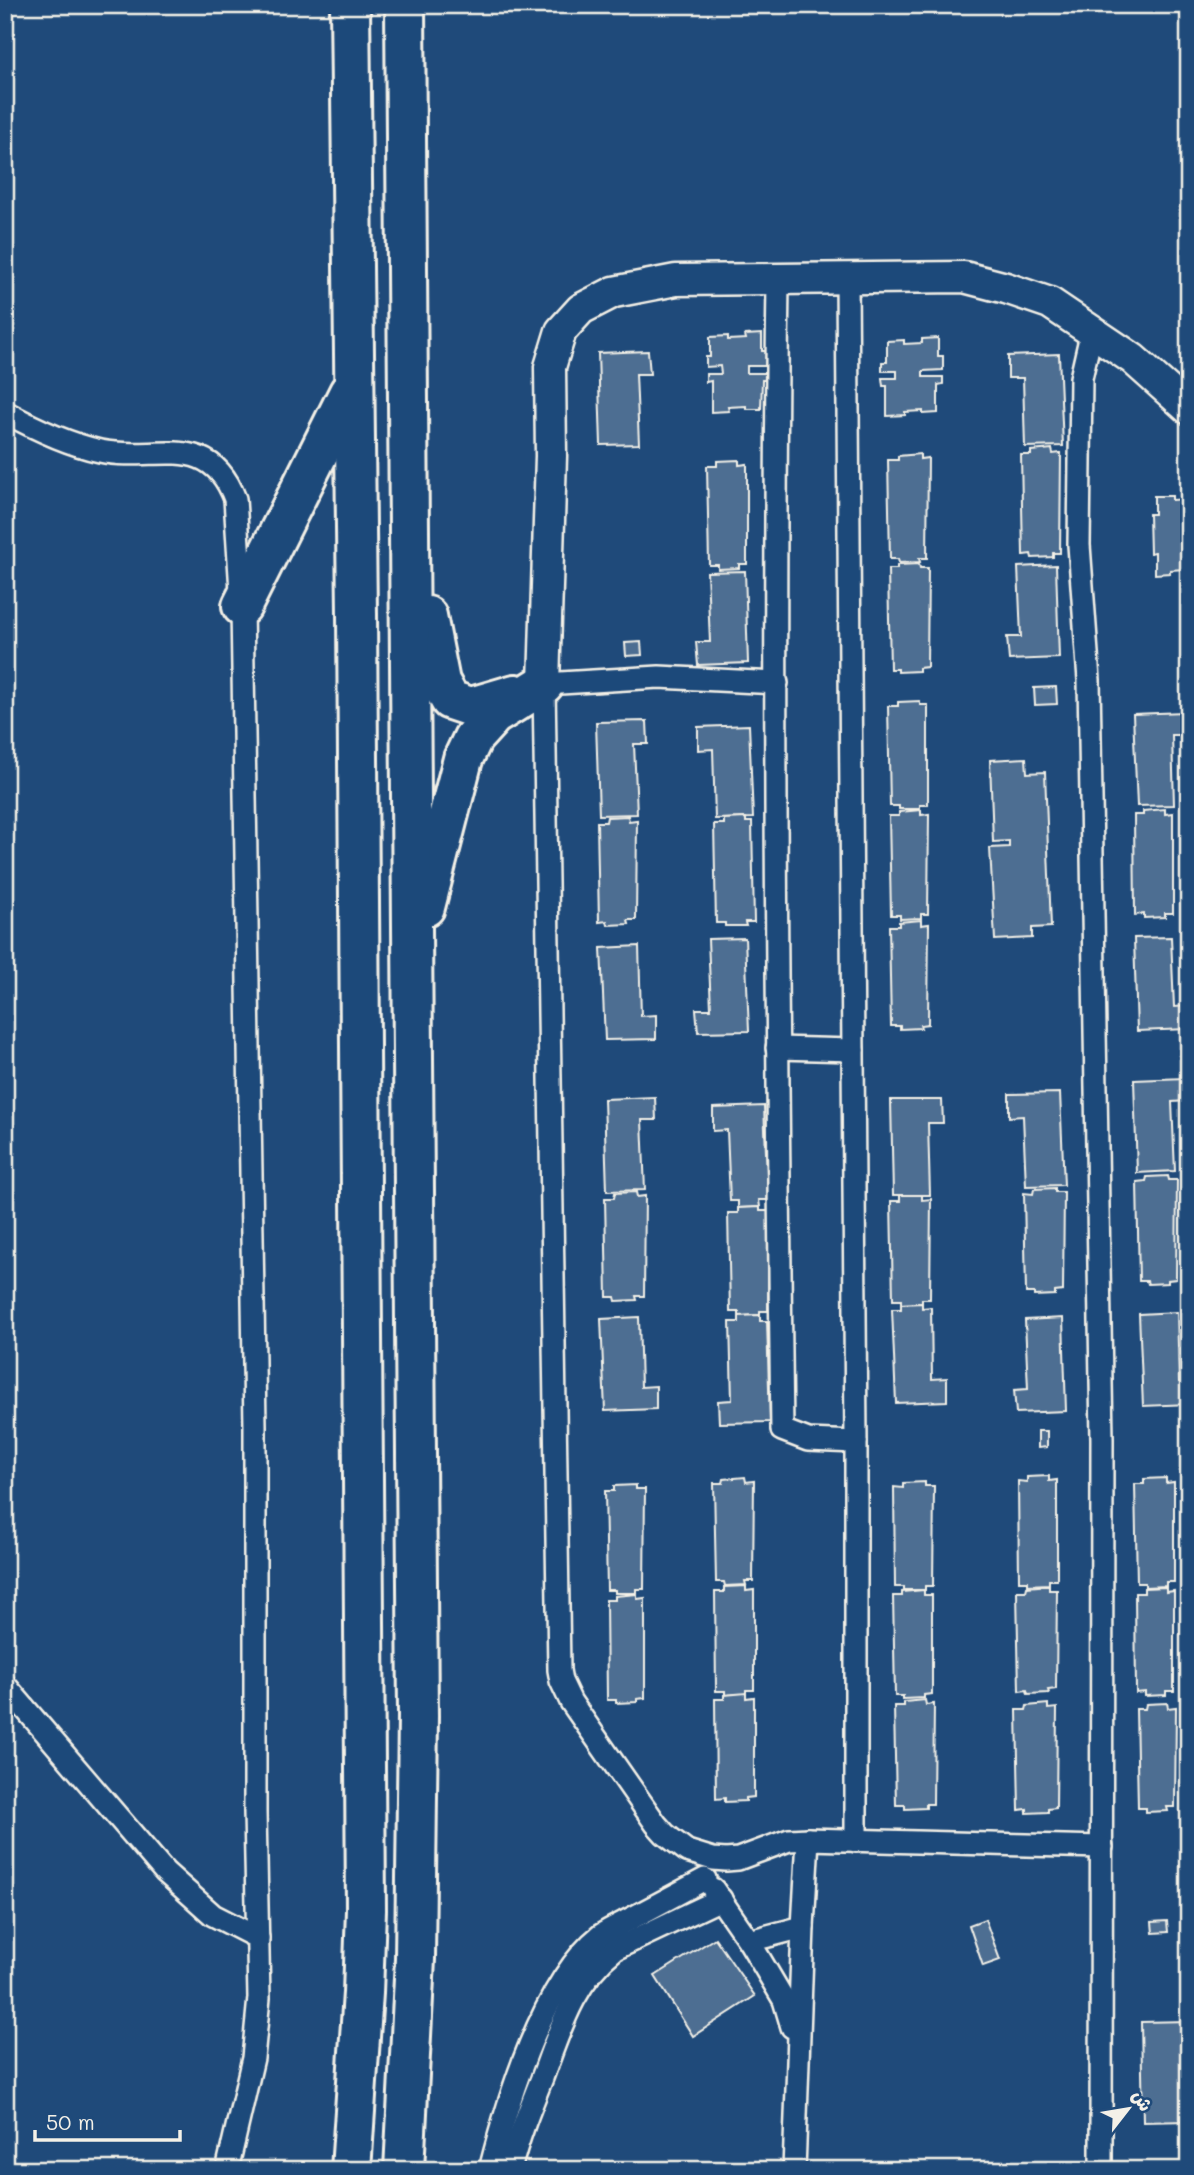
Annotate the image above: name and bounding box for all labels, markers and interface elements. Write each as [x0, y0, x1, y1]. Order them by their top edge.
north arrow [1092, 2074, 1162, 2144]
text: ش [1127, 2085, 1159, 2115]
scale bar [35, 2098, 180, 2142]
text: 50 m [46, 2108, 95, 2135]

